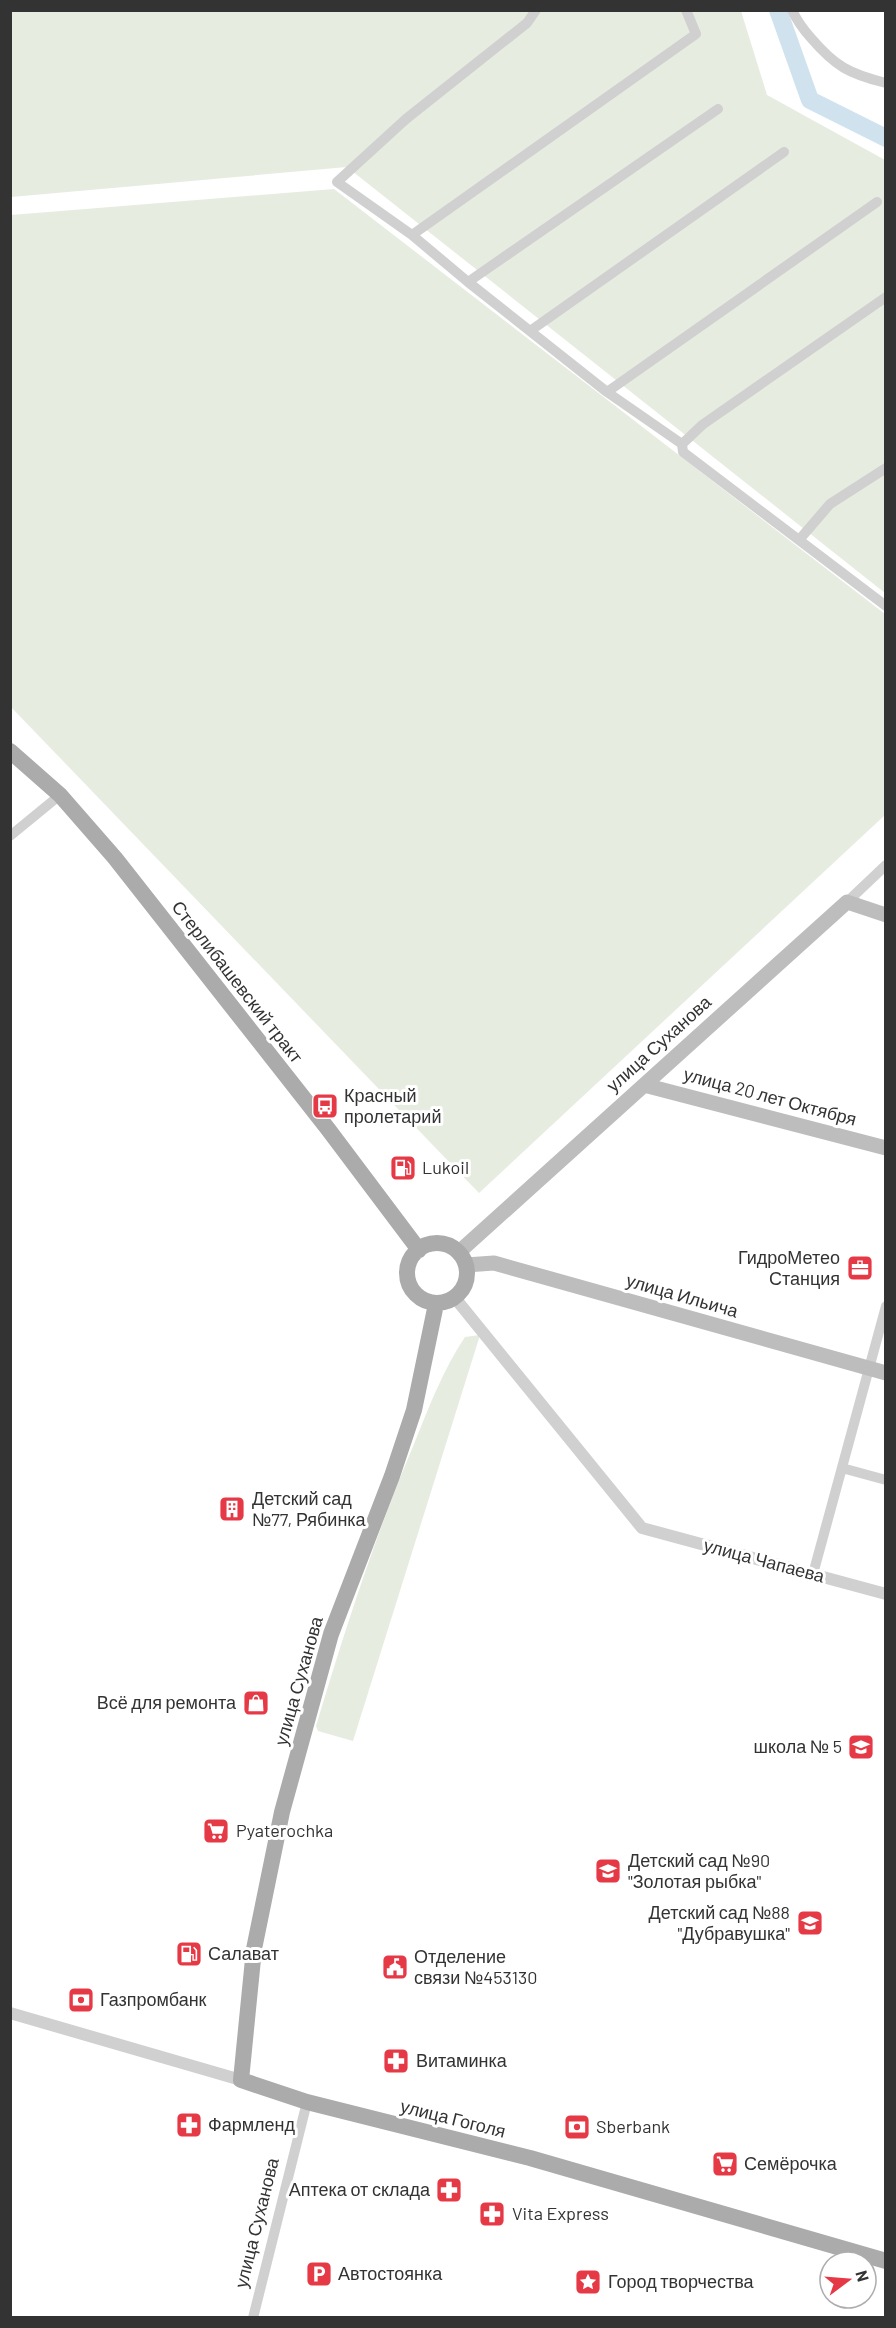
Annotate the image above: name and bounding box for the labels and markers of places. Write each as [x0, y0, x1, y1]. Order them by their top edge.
place label: Красный пролетарий [344, 1084, 441, 1127]
bus stop icon: Красный пролетарий [310, 1091, 340, 1121]
fuel station icon: Lukoil [388, 1153, 418, 1183]
place label: Lukoil [422, 1156, 469, 1178]
place label: ГидроМетео Станция [738, 1246, 840, 1289]
office icon: ГидроМетео Станция [845, 1253, 875, 1283]
place label: Детский сад №77, Рябинка [252, 1487, 367, 1530]
building icon: Детский сад №77, Рябинка [217, 1494, 247, 1524]
shop icon: Всё для ремонта [241, 1688, 271, 1718]
place label: Всё для ремонта [97, 1691, 237, 1713]
school or university icon: школа № 5 [846, 1732, 876, 1762]
place label: школа № 5 [754, 1735, 842, 1757]
supermarket icon: Pyaterochka [201, 1816, 231, 1846]
place label: Pyaterochka [236, 1819, 333, 1841]
place label: Детский сад №90 "Золотая рыбка" [628, 1849, 770, 1892]
school or university icon: Детский сад №90 "Золотая рыбка" [593, 1856, 623, 1886]
place label: Детский сад №88 "Дубравушка" [649, 1901, 790, 1944]
school or university icon: Детский сад №88 "Дубравушка" [795, 1908, 825, 1938]
fuel station icon: Салават [174, 1939, 204, 1969]
place label: Салават [208, 1942, 279, 1964]
place label: Отделение связи №453130 [414, 1945, 537, 1988]
public building icon: Отделение связи №453130 [380, 1952, 410, 1982]
bank icon: Газпромбанк [66, 1985, 96, 2015]
place label: Газпромбанк [100, 1988, 207, 2010]
pharmacy icon: Витаминка [381, 2046, 411, 2076]
place label: Витаминка [416, 2049, 508, 2071]
pharmacy icon: Фармленд [174, 2110, 204, 2140]
bank icon: Sberbank [562, 2112, 592, 2142]
place label: Фармленд [208, 2113, 296, 2135]
place label: Sberbank [596, 2115, 670, 2137]
supermarket icon: Семёрочка [710, 2149, 740, 2179]
place label: Семёрочка [744, 2152, 838, 2174]
pharmacy icon: Аптека от склада [434, 2175, 464, 2205]
place label: Аптека от склада [289, 2178, 431, 2200]
pharmacy icon: Vita Express [477, 2199, 507, 2229]
place label: Vita Express [512, 2202, 609, 2224]
parking icon: Автостоянка [304, 2259, 334, 2289]
place label: Автостоянка [338, 2262, 443, 2284]
place icon: Город творчества [573, 2267, 603, 2297]
place label: Город творчества [608, 2270, 755, 2292]

